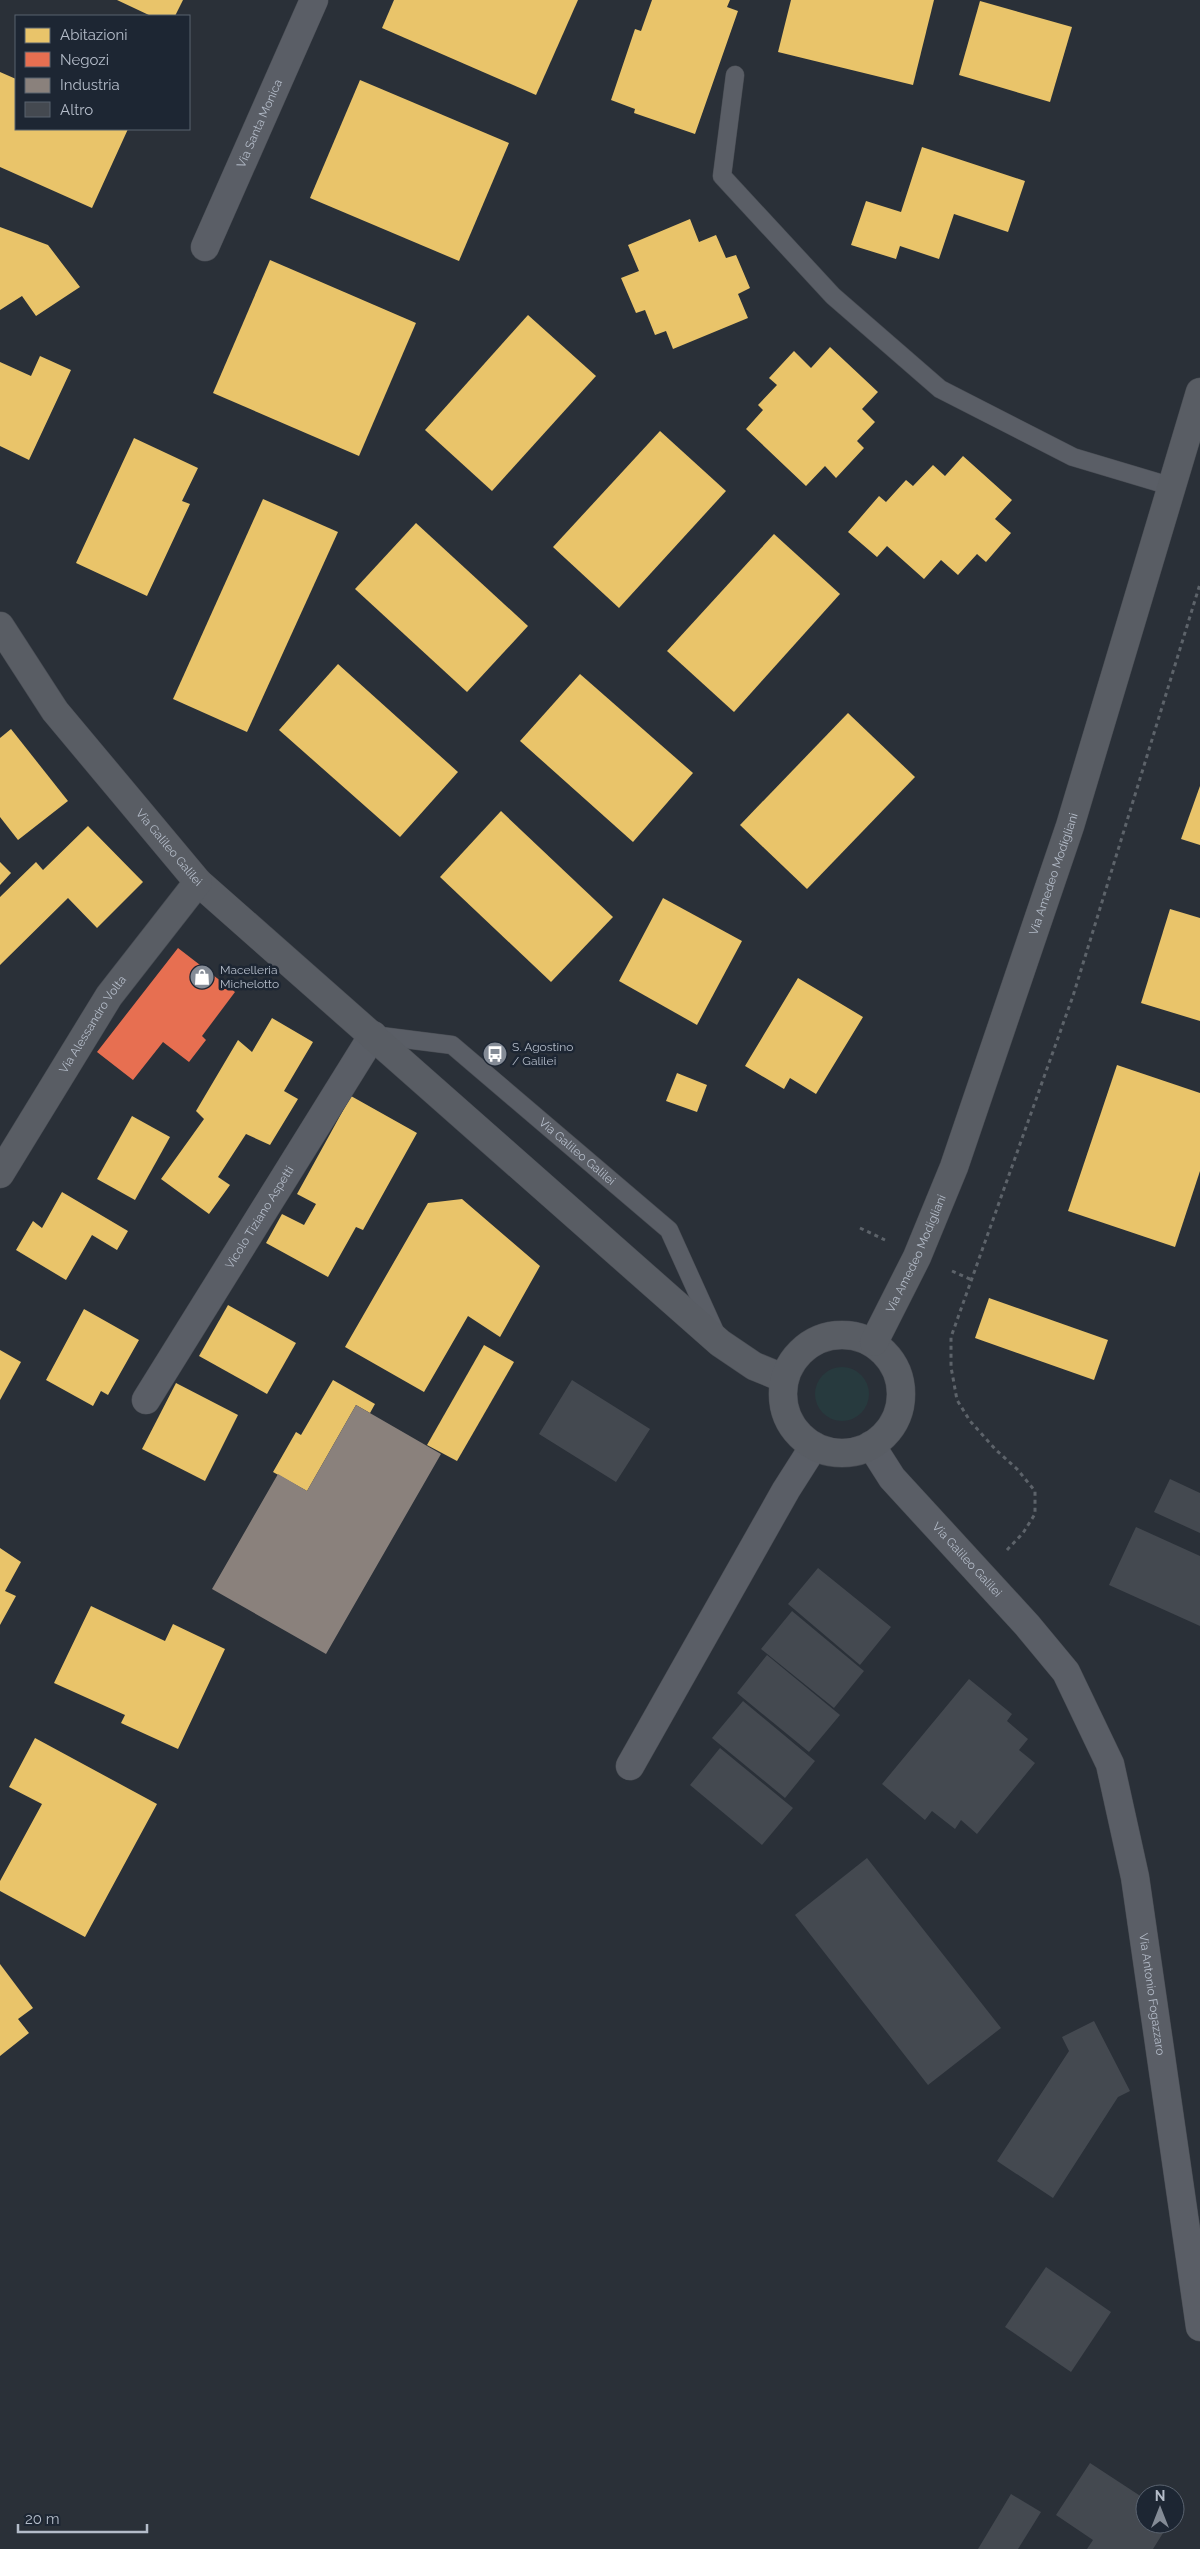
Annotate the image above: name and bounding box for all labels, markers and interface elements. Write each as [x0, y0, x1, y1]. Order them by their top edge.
legend [15, 15, 190, 130]
text: Abitazioni [60, 26, 127, 44]
text: Negozi [60, 51, 109, 69]
text: Industria [60, 76, 120, 94]
street label: Via Santa Monica [234, 77, 285, 170]
text: Altro [60, 101, 93, 119]
street label: Via Galileo Galilei [133, 806, 205, 889]
street label: Via Amedeo Modigliani [1026, 811, 1081, 937]
place label: Macelleria Michelotto [220, 963, 279, 991]
shop icon: Macelleria Michelotto [189, 964, 215, 990]
street label: Via Alessandro Volta [56, 973, 129, 1076]
place label: S. Agostino / Galilei [512, 1040, 573, 1068]
bus stop icon: S. Agostino / Galilei [482, 1041, 508, 1067]
street label: Via Galileo Galilei [536, 1115, 618, 1188]
street label: Vicolo Tiziano Aspetti [222, 1163, 297, 1271]
street label: Via Amedeo Modigliani [883, 1193, 949, 1315]
street label: Via Galileo Galilei [929, 1520, 1005, 1600]
street label: Via Antonio Fogazzaro [1136, 1932, 1168, 2056]
north arrow [1135, 2484, 1185, 2534]
text: N [1155, 2488, 1165, 2504]
scale bar [18, 2502, 146, 2534]
text: 20 m [25, 2510, 60, 2528]

